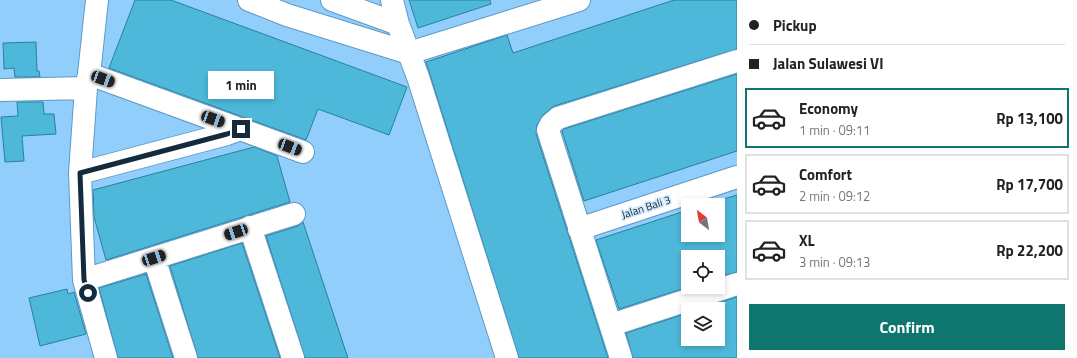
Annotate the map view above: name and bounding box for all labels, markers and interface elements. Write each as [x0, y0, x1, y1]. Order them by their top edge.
text: Pickup [773, 14, 817, 37]
text: Jalan Sulawesi VI [773, 52, 883, 75]
car [90, 69, 116, 89]
callout: 1 min [208, 71, 274, 99]
text: 1 min [225, 75, 257, 95]
text: Economy [799, 97, 858, 120]
icon: car [751, 100, 787, 136]
text: Rp 13,100 [996, 107, 1063, 130]
car [200, 109, 226, 129]
route end [232, 120, 250, 138]
text: 1 min · 09:11 [799, 120, 870, 140]
car [277, 137, 303, 157]
text: Comfort [799, 163, 852, 186]
icon: car [751, 166, 787, 202]
text: Rp 17,700 [996, 173, 1063, 196]
text: 2 min · 09:12 [799, 186, 870, 206]
street label: Jalan Bali 3 [619, 192, 673, 222]
north arrow [681, 198, 725, 242]
map controls [681, 198, 725, 346]
car [223, 223, 249, 241]
text: XL [799, 229, 815, 252]
icon: car [751, 232, 787, 268]
text: Rp 22,200 [996, 239, 1063, 262]
car [141, 249, 167, 267]
button: locate [681, 250, 725, 294]
text: 3 min · 09:13 [799, 252, 870, 272]
route start [79, 284, 97, 302]
button: layers [681, 302, 725, 346]
button: Confirm [749, 304, 1065, 350]

